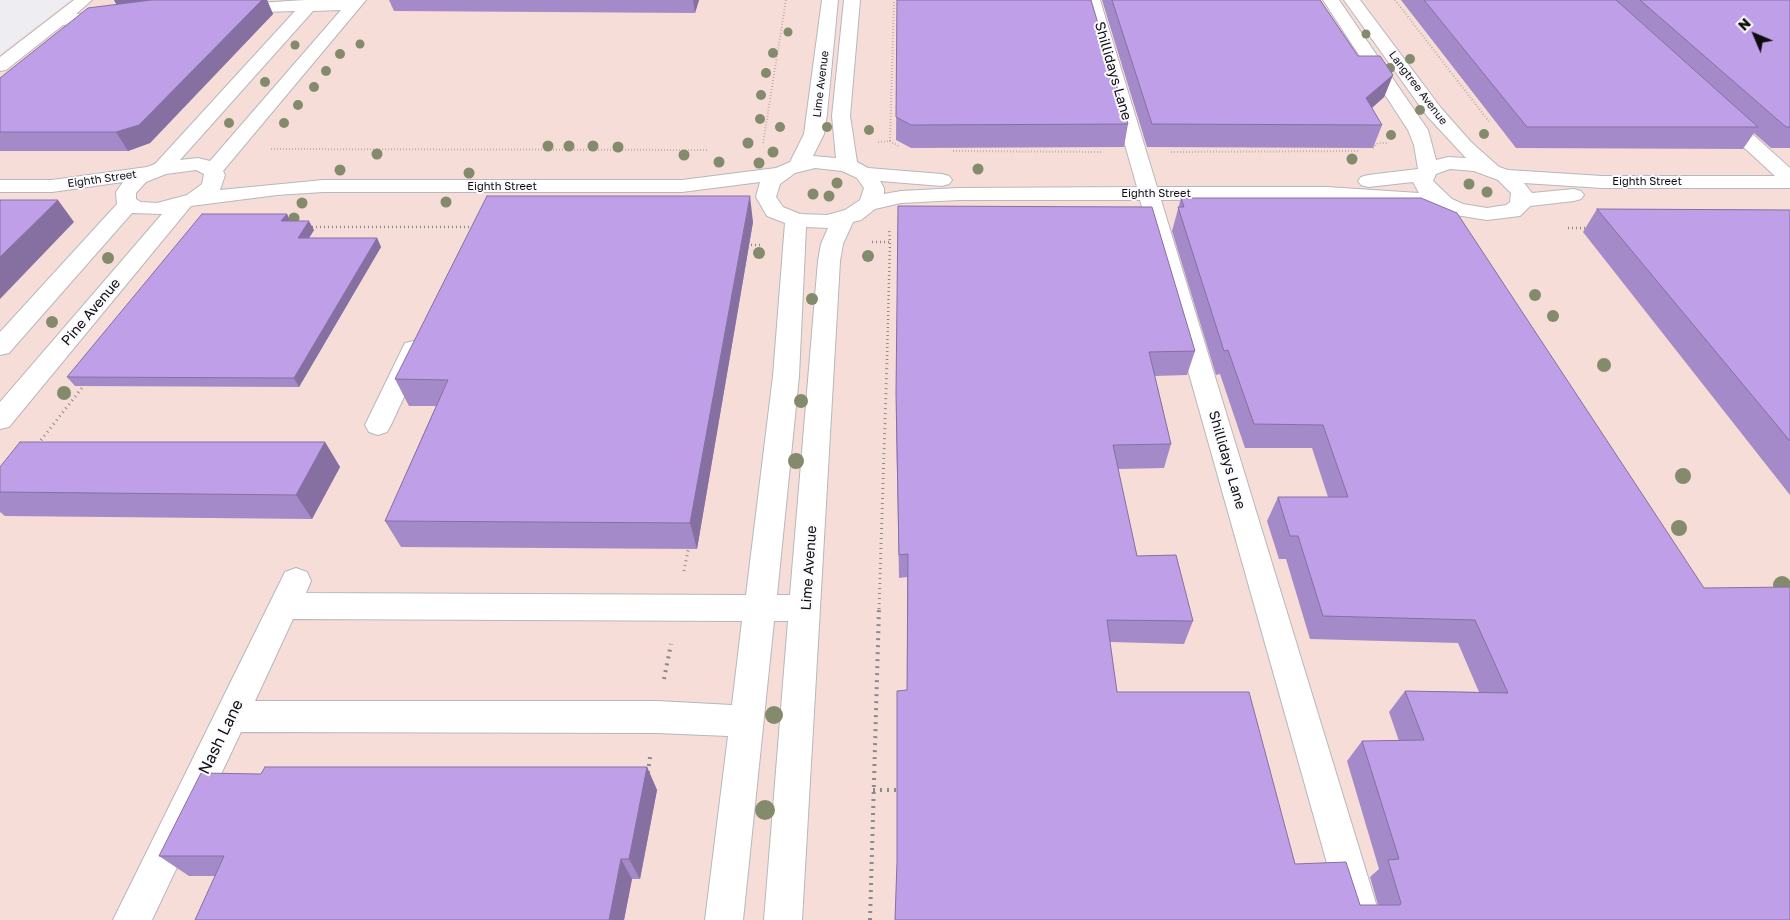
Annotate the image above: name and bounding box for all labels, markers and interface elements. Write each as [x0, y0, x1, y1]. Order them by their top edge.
north arrow [1730, 10, 1780, 60]
text: N [1734, 14, 1754, 34]
street label: Shillidays Lane [1091, 20, 1135, 122]
street label: Langtree Avenue [1386, 48, 1450, 128]
street label: Lime Avenue [810, 50, 832, 118]
street label: Eighth Street [67, 168, 137, 190]
street label: Eighth Street [1612, 175, 1682, 189]
street label: Eighth Street [467, 180, 537, 194]
street label: Eighth Street [1121, 187, 1191, 201]
street label: Pine Avenue [58, 275, 124, 349]
street label: Shillidays Lane [1205, 409, 1249, 511]
street label: Lime Avenue [798, 525, 820, 611]
street label: Nash Lane [195, 696, 247, 778]

